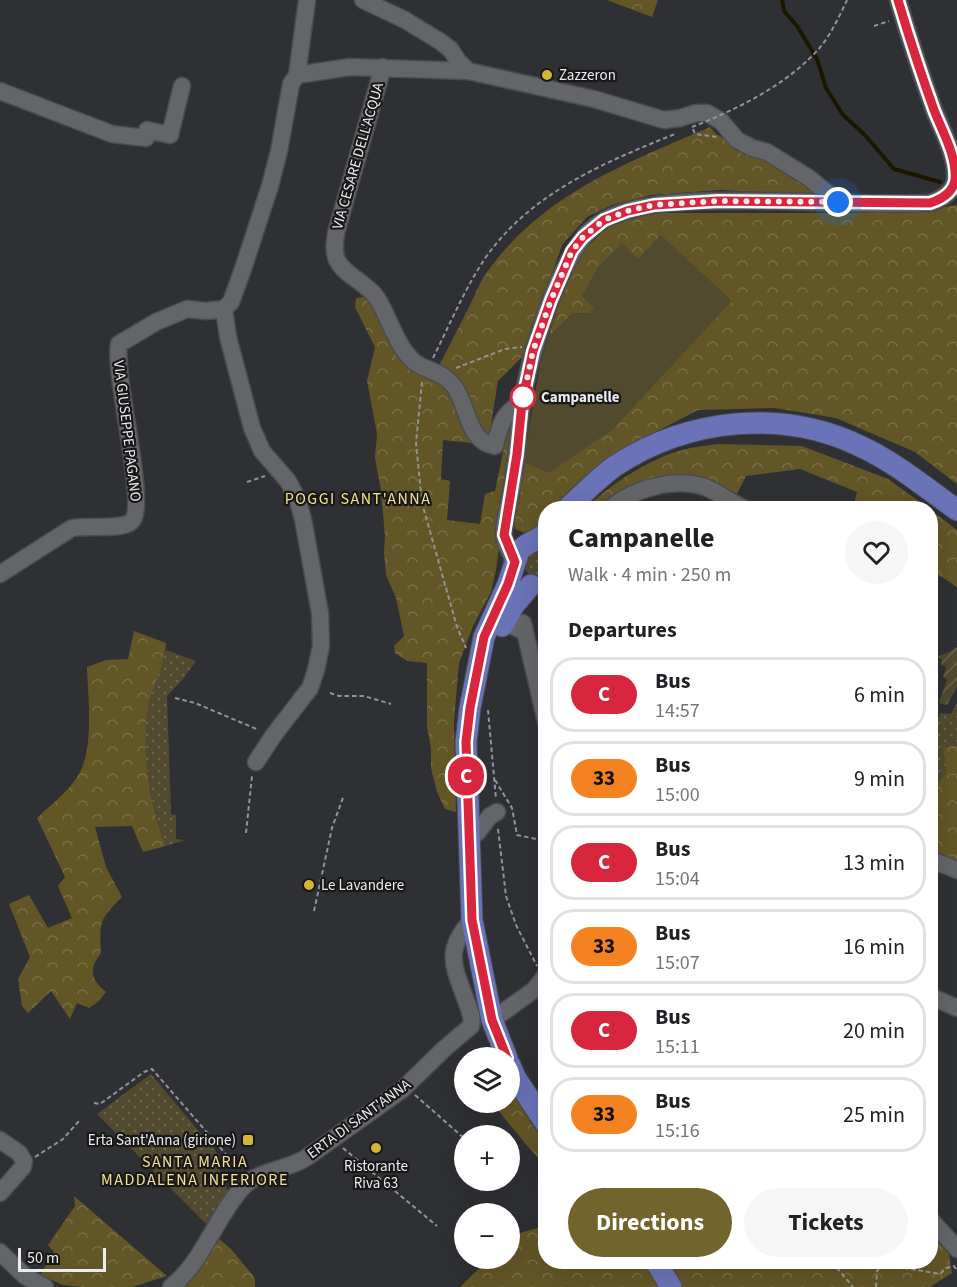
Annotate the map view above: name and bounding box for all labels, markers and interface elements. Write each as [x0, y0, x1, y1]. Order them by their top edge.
place label: Zazzeron [559, 65, 616, 86]
marker: Zazzeron [540, 68, 554, 82]
street label: VIA CESARE DELL'ACQUA [327, 79, 389, 232]
your location [823, 187, 853, 217]
street label: VIA GIUSEPPE PAGANO [108, 359, 146, 503]
marker: Campanelle [510, 384, 536, 410]
place label: Campanelle [541, 387, 620, 408]
district label: POGGI SANT'ANNA [285, 488, 431, 510]
text: Campanelle [568, 518, 715, 558]
button: heart [845, 521, 908, 584]
text: Walk · 4 min · 250 m [568, 561, 731, 589]
text: Departures [568, 614, 677, 646]
text: Bus [655, 665, 691, 697]
text: C [598, 679, 610, 709]
text: 6 min [854, 679, 905, 711]
text: 14:57 [655, 697, 700, 725]
text: Bus [655, 749, 691, 781]
line badge: C [446, 756, 486, 796]
text: C [460, 761, 472, 791]
text: 33 [593, 763, 615, 793]
text: 9 min [854, 763, 905, 795]
text: 15:00 [655, 781, 700, 809]
text: Bus [655, 833, 691, 865]
text: C [598, 847, 610, 877]
text: 13 min [843, 847, 905, 879]
text: 15:04 [655, 865, 700, 893]
place label: Le Lavandere [321, 875, 404, 896]
marker: Le Lavandere [302, 878, 316, 892]
text: Bus [655, 917, 691, 949]
text: 33 [593, 931, 615, 961]
text: 16 min [843, 931, 905, 963]
text: 15:07 [655, 949, 700, 977]
text: Bus [655, 1001, 691, 1033]
text: C [598, 1015, 610, 1045]
text: 20 min [843, 1015, 905, 1047]
text: 15:11 [655, 1033, 700, 1061]
map controls [454, 1047, 520, 1269]
button: layers [454, 1047, 520, 1113]
street label: ERTA DI SANT'ANNA [303, 1074, 416, 1164]
text: Bus [655, 1085, 691, 1117]
text: 33 [593, 1099, 615, 1129]
text: 25 min [843, 1099, 905, 1131]
text: 15:16 [655, 1117, 700, 1145]
button: + [454, 1125, 520, 1191]
place label: Erta Sant'Anna (girione) [88, 1130, 236, 1151]
marker: Erta Sant'Anna (girione) [241, 1133, 255, 1147]
marker: Ristorante Riva 63 [369, 1141, 383, 1155]
district label: SANTA MARIA MADDALENA INFERIORE [101, 1151, 289, 1191]
place label: Ristorante Riva 63 [344, 1156, 408, 1194]
button: Directions [568, 1188, 732, 1257]
button: Tickets [744, 1188, 908, 1257]
button: − [454, 1203, 520, 1269]
scale bar [18, 1245, 106, 1272]
text: 50 m [27, 1247, 59, 1269]

